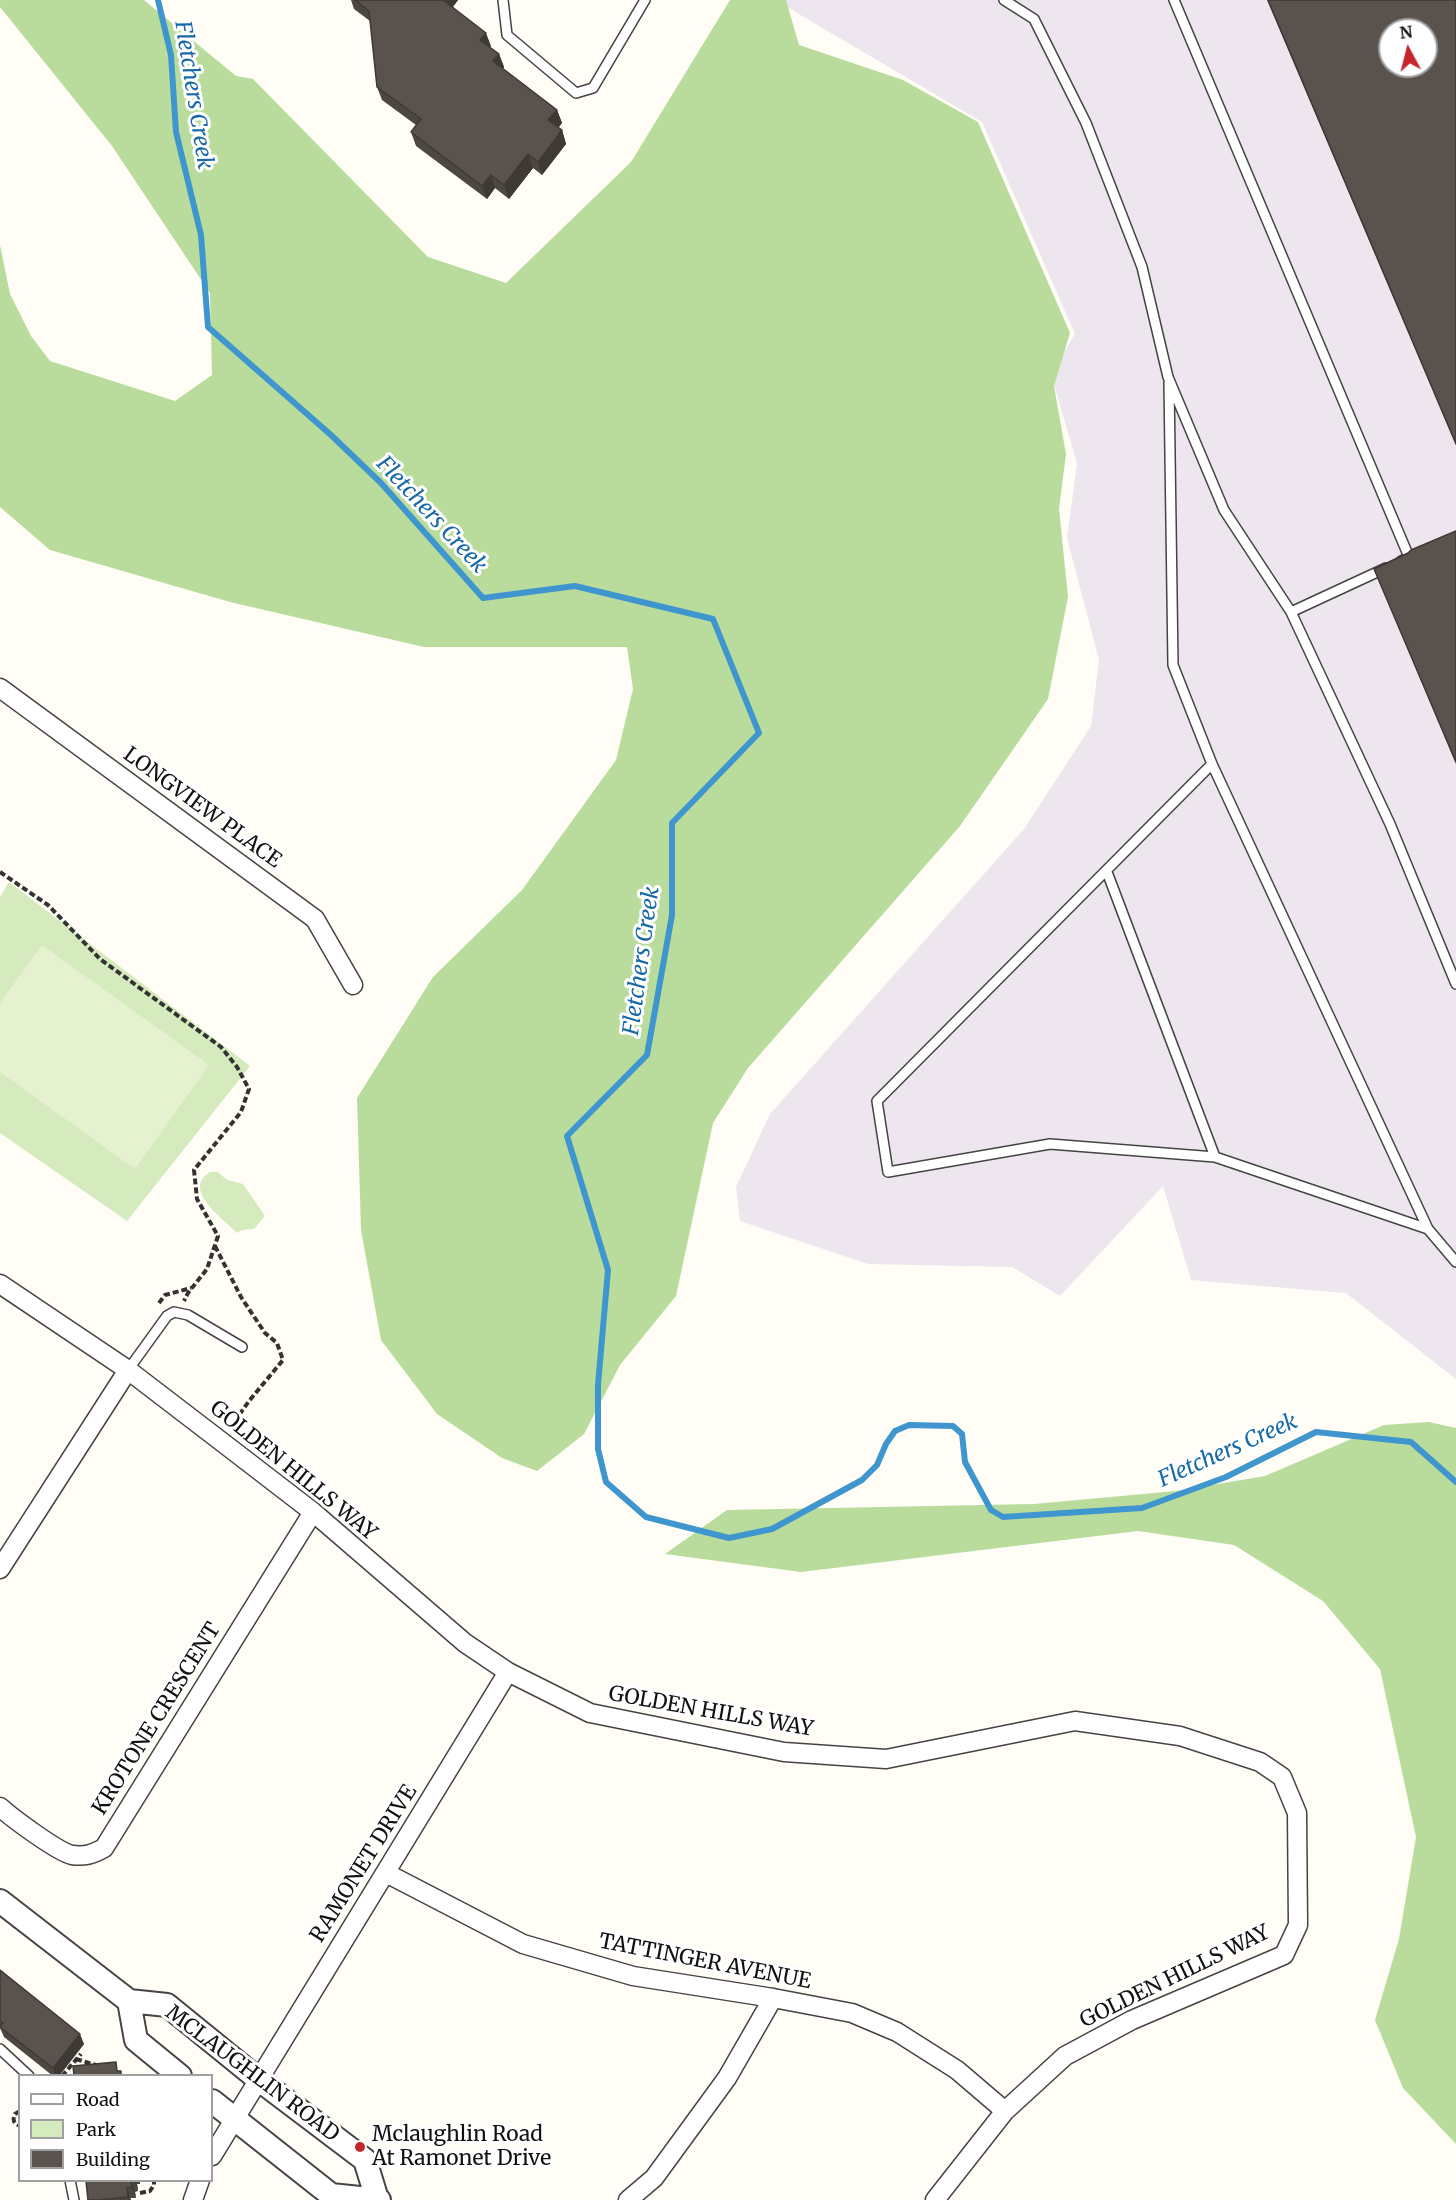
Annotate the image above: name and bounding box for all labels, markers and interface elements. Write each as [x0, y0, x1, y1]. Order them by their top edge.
north arrow [1378, 18, 1438, 78]
water label: Fletchers Creek [168, 19, 218, 171]
text: N [1399, 21, 1414, 43]
water label: Fletchers Creek [370, 451, 492, 579]
street label: LONGVIEW PLACE [118, 742, 286, 874]
water label: Fletchers Creek [619, 885, 665, 1037]
street label: GOLDEN HILLS WAY [204, 1396, 382, 1546]
water label: Fletchers Creek [1154, 1409, 1302, 1493]
street label: KROTONE CRESCENT [88, 1618, 226, 1820]
street label: GOLDEN HILLS WAY [607, 1682, 815, 1742]
street label: RAMONET DRIVE [305, 1781, 423, 1947]
street label: GOLDEN HILLS WAY [1076, 1920, 1274, 2034]
street label: TATTINGER AVENUE [597, 1929, 813, 1995]
street label: MCLAUGHLIN ROAD [160, 2001, 344, 2147]
legend [18, 2074, 213, 2182]
text: Road [76, 2088, 120, 2111]
text: Park [76, 2118, 116, 2141]
place label: Mclaughlin Road At Ramonet Drive [372, 2122, 551, 2172]
marker: Mclaughlin Road At Ramonet Drive [353, 2140, 367, 2154]
text: Building [76, 2148, 150, 2171]

